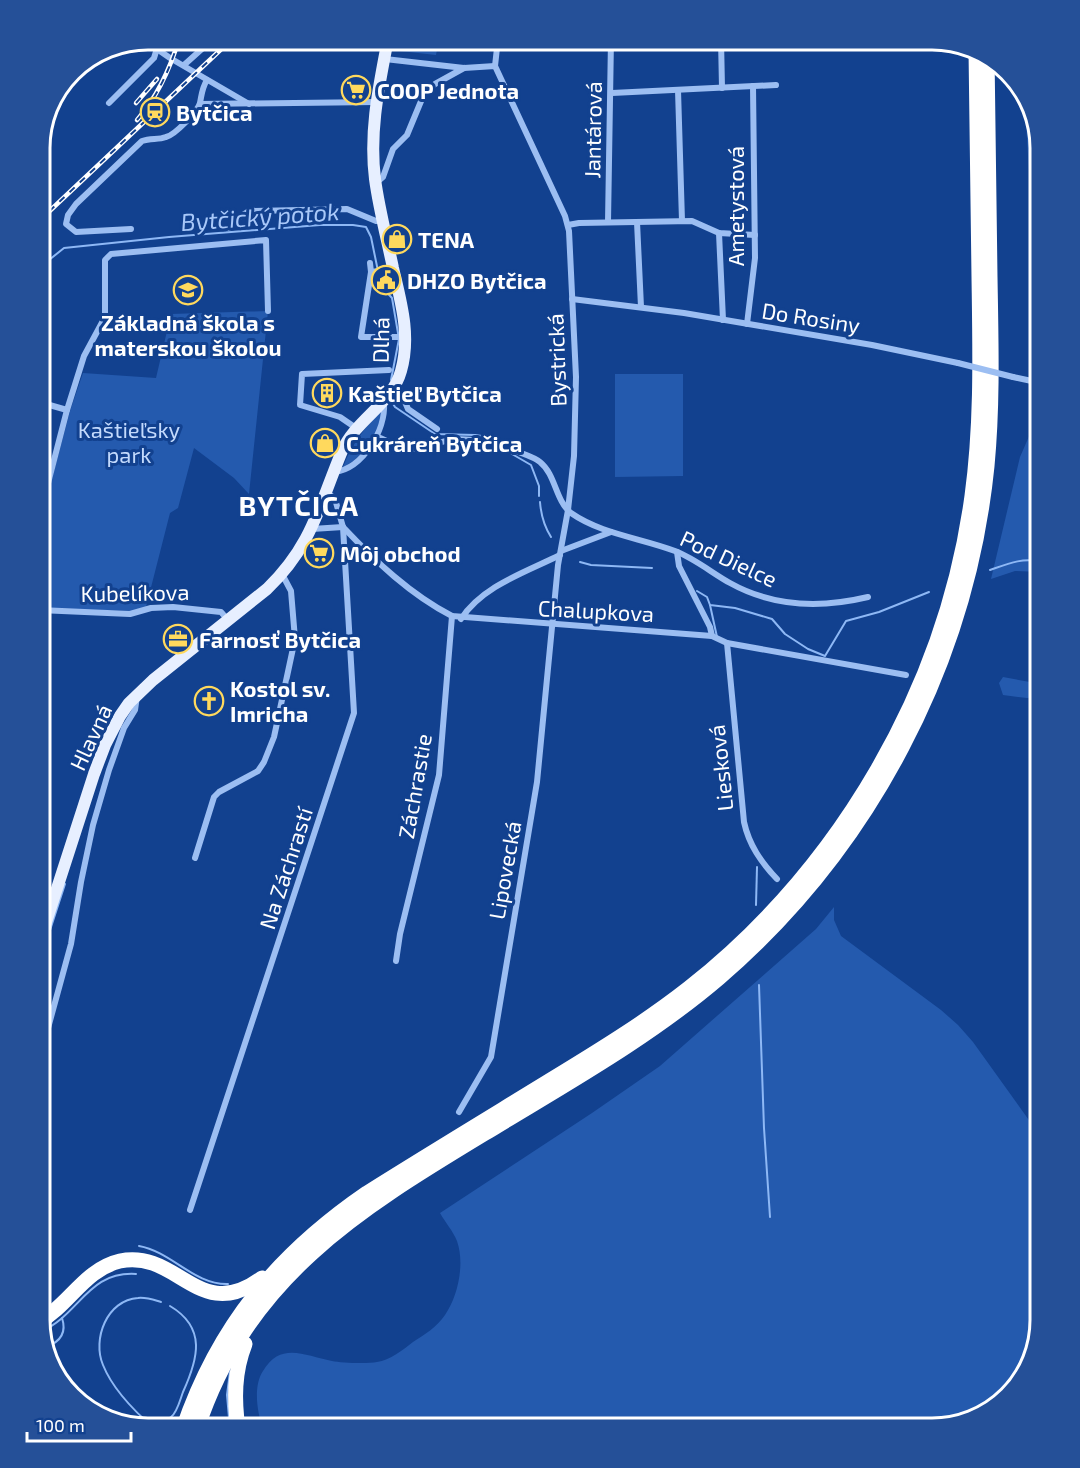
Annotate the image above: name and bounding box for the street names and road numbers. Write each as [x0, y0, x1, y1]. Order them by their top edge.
street label: Jantárová [578, 81, 606, 179]
street label: Ametystová [722, 146, 748, 266]
street label: Do Rosiny [760, 296, 862, 338]
street label: Bystrická [541, 313, 571, 407]
street label: Dlhá [367, 317, 393, 363]
street label: Pod Dielce [677, 524, 781, 592]
street label: Kubelíkova [80, 578, 190, 606]
street label: Chalupkova [537, 594, 655, 626]
street label: Hlavná [63, 700, 117, 774]
street label: Liesková [703, 724, 737, 812]
street label: Záchrastie [392, 732, 436, 840]
street label: Na Záchrastí [253, 802, 317, 932]
street label: Lipovecká [483, 819, 525, 921]

